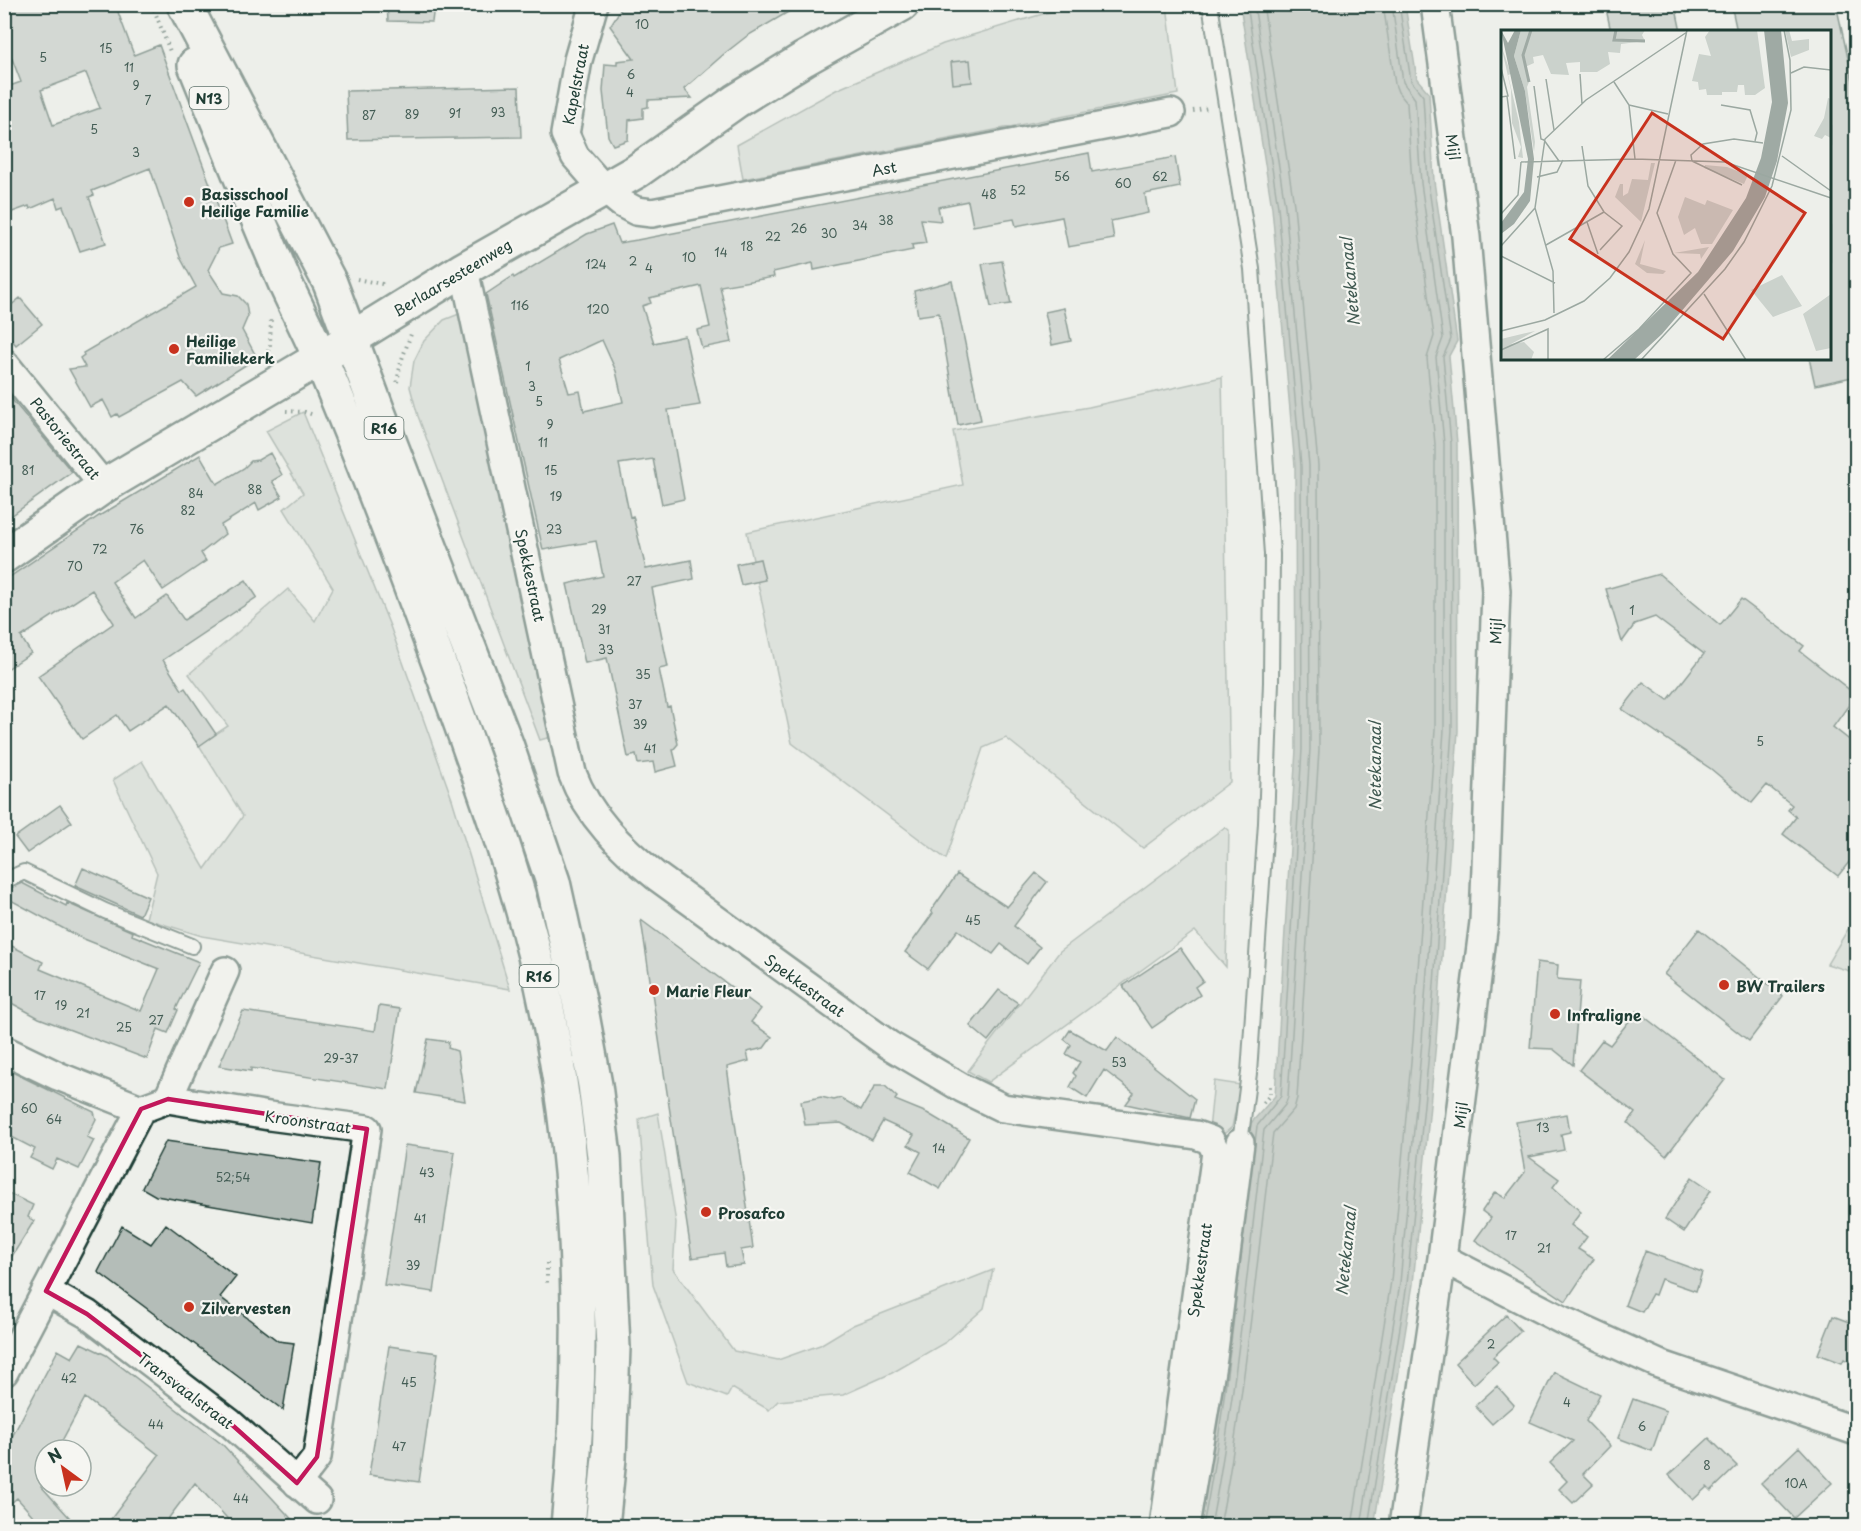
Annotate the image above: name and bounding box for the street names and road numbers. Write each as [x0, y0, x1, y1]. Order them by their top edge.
street label: Kapelstraat [556, 41, 594, 127]
road number: N13 [190, 87, 228, 109]
street label: Mijl [1441, 132, 1467, 162]
street label: Ast [870, 154, 898, 182]
street label: Berlaarsesteenweg [388, 232, 516, 322]
street label: Pastoriestraat [25, 392, 107, 484]
road number: R16 [364, 417, 404, 439]
street label: Spekkestraat [510, 526, 552, 624]
street label: Mijl [1483, 617, 1507, 645]
street label: Spekkestraat [760, 948, 850, 1022]
road number: R16 [520, 965, 558, 987]
street label: Mijl [1447, 1100, 1473, 1130]
street label: Kroonstraat [263, 1104, 353, 1138]
street label: Spekkestraat [1181, 1221, 1217, 1319]
street label: Transvaalstraat [133, 1346, 239, 1434]

